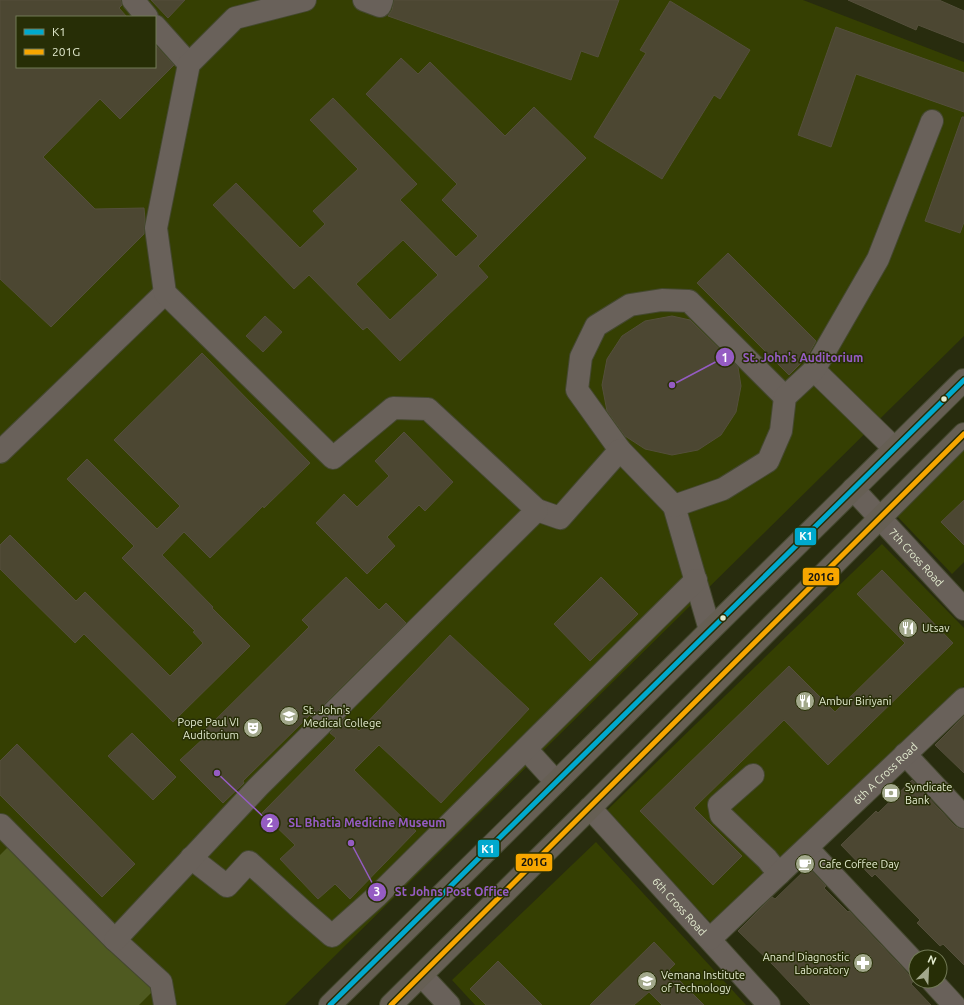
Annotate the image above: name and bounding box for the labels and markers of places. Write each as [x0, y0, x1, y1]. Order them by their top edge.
callout: St. John's Auditorium [715, 345, 871, 369]
unlabelled marker [939, 394, 949, 404]
unlabelled marker [718, 613, 728, 623]
restaurant icon: Utsav [897, 617, 919, 639]
place label: Utsav [922, 622, 950, 634]
restaurant icon: Ambur Biriyani [794, 690, 816, 712]
place label: Ambur Biriyani [819, 695, 891, 707]
place label: St. John's Medical College [303, 704, 381, 729]
school or university icon: St. John's Medical College [278, 705, 300, 727]
place label: Pope Paul VI Auditorium [177, 716, 239, 741]
theatre icon: Pope Paul VI Auditorium [242, 717, 264, 739]
place label: Syndicate Bank [905, 781, 952, 806]
bank icon: Syndicate Bank [880, 782, 902, 804]
callout: SL Bhatia Medicine Museum [260, 811, 453, 835]
cafe icon: Cafe Coffee Day [794, 853, 816, 875]
place label: Cafe Coffee Day [819, 858, 900, 870]
callout: St Johns Post Office [367, 880, 518, 904]
place label: Anand Diagnostic Laboratory [763, 951, 850, 976]
pharmacy icon: Anand Diagnostic Laboratory [852, 952, 874, 974]
place label: Vemana Institute of Technology [661, 969, 745, 994]
school or university icon: Vemana Institute of Technology [636, 970, 658, 992]

